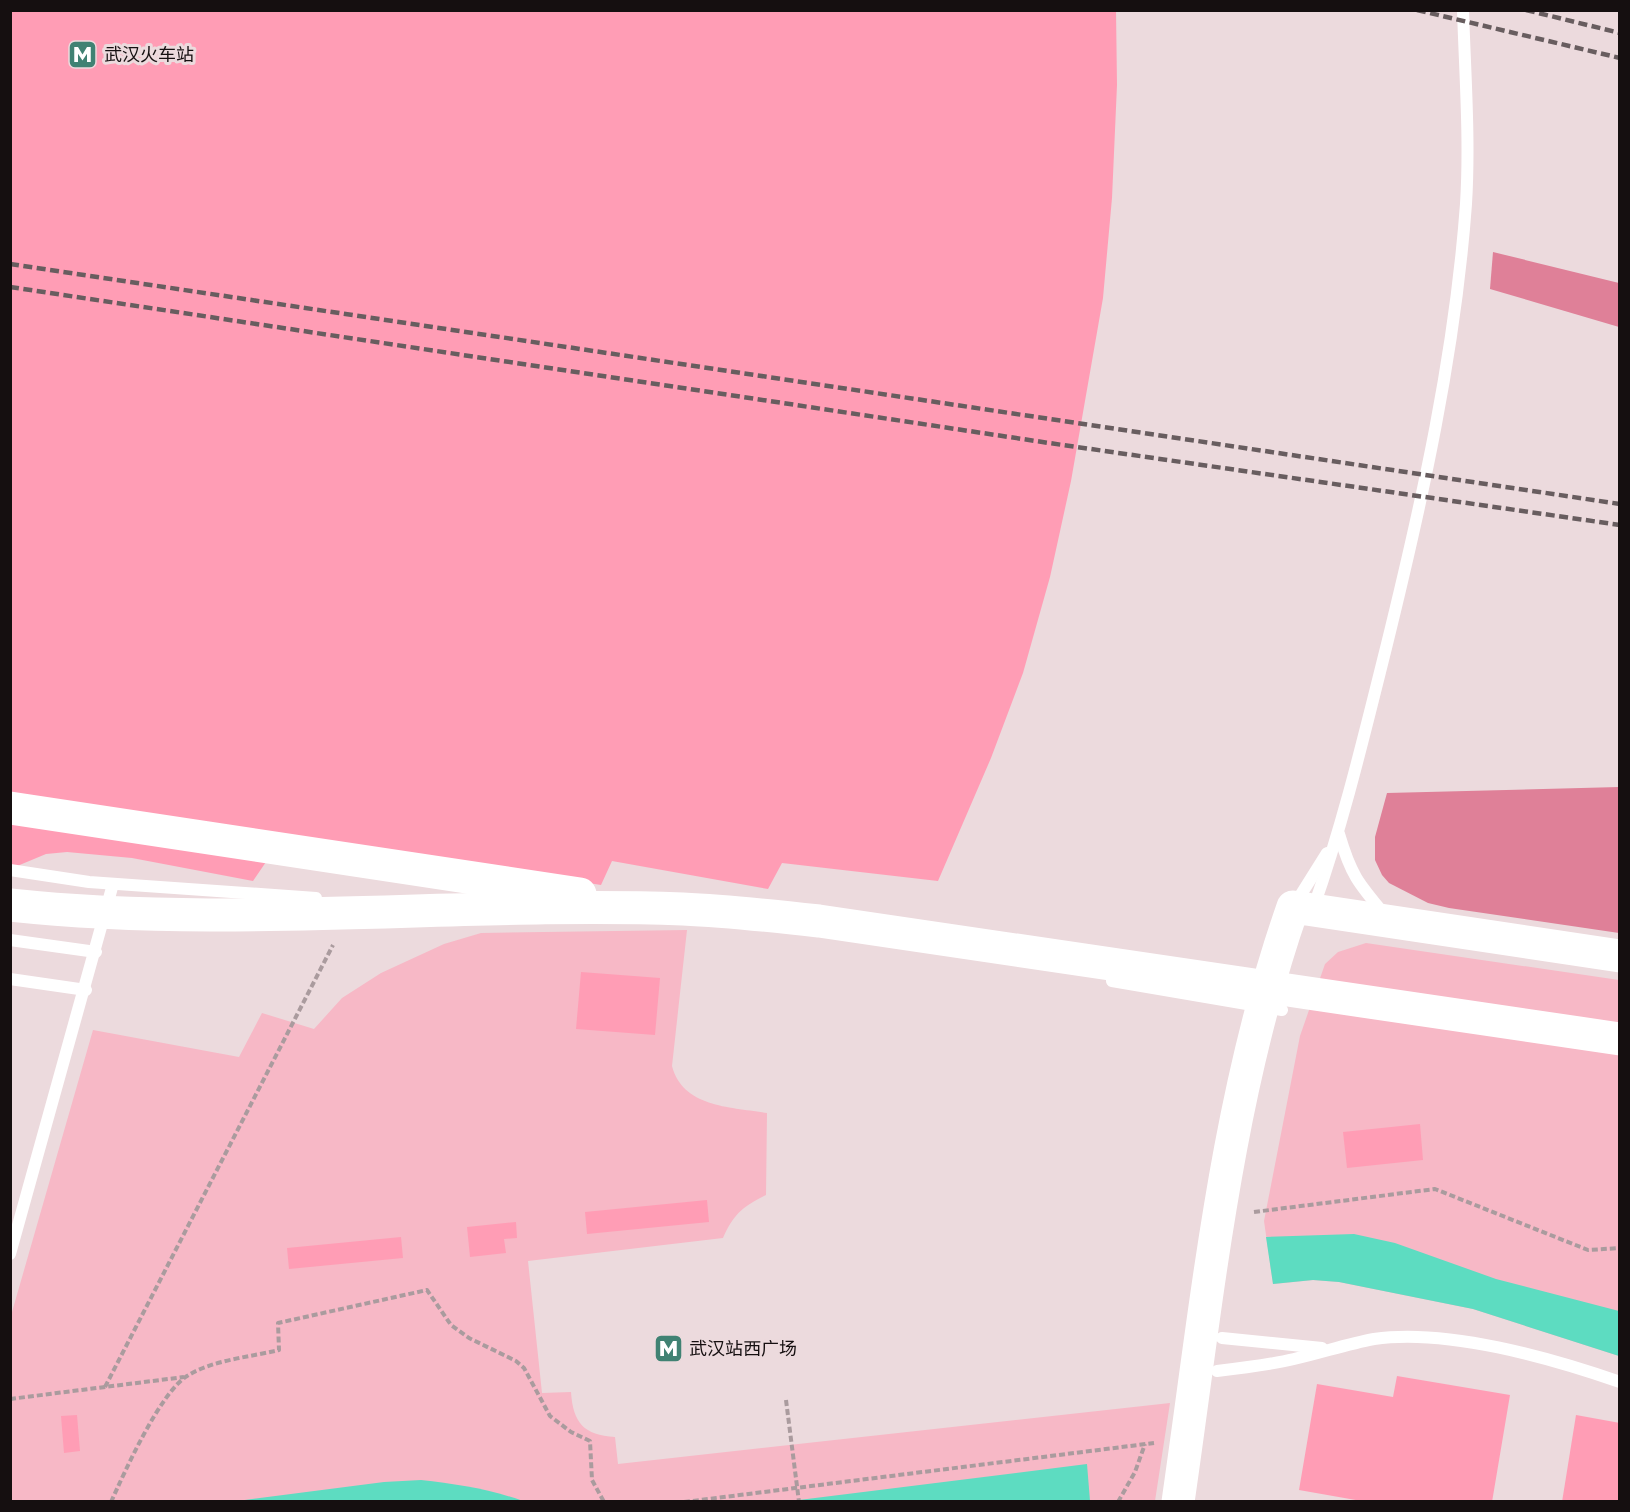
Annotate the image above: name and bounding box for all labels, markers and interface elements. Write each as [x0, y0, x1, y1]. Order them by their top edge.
metro station icon: 武汉火车站 [67, 38, 99, 70]
place label: 武汉火车站 [104, 42, 194, 66]
metro station icon: 武汉站西广场 [652, 1332, 684, 1364]
place label: 武汉站西广场 [689, 1336, 797, 1360]

